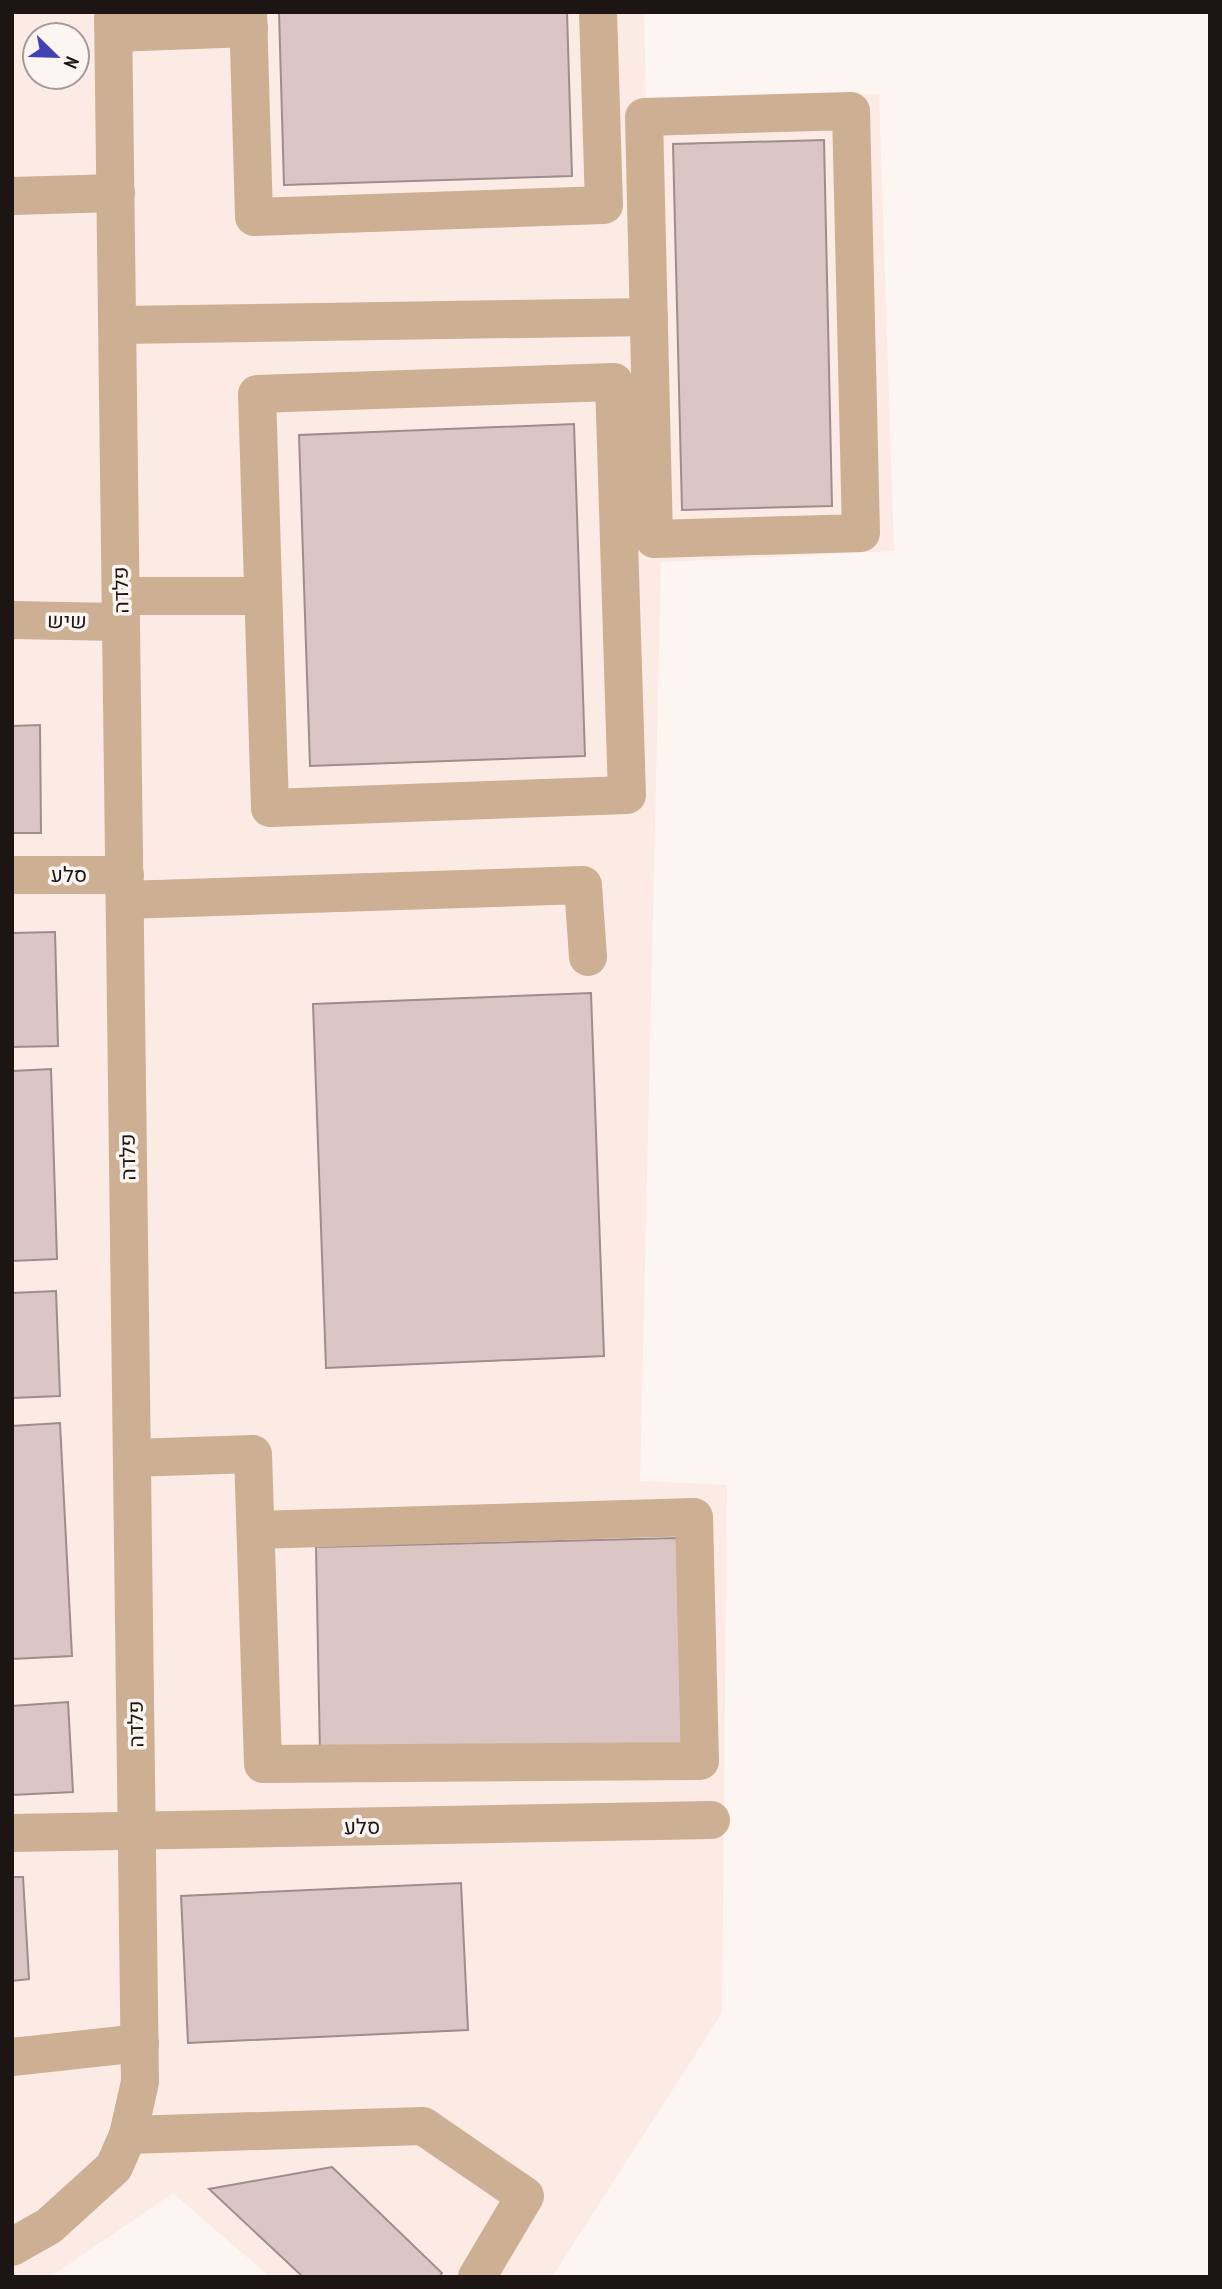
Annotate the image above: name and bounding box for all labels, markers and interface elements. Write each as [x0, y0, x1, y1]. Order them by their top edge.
north arrow [21, 21, 91, 91]
text: N [59, 53, 85, 72]
street label: פלדה [107, 566, 134, 614]
street label: שיש [47, 607, 87, 634]
street label: סלע [51, 861, 87, 888]
street label: פלדה [114, 1133, 141, 1181]
street label: פלדה [122, 1700, 149, 1748]
street label: סלע [344, 1813, 380, 1840]

